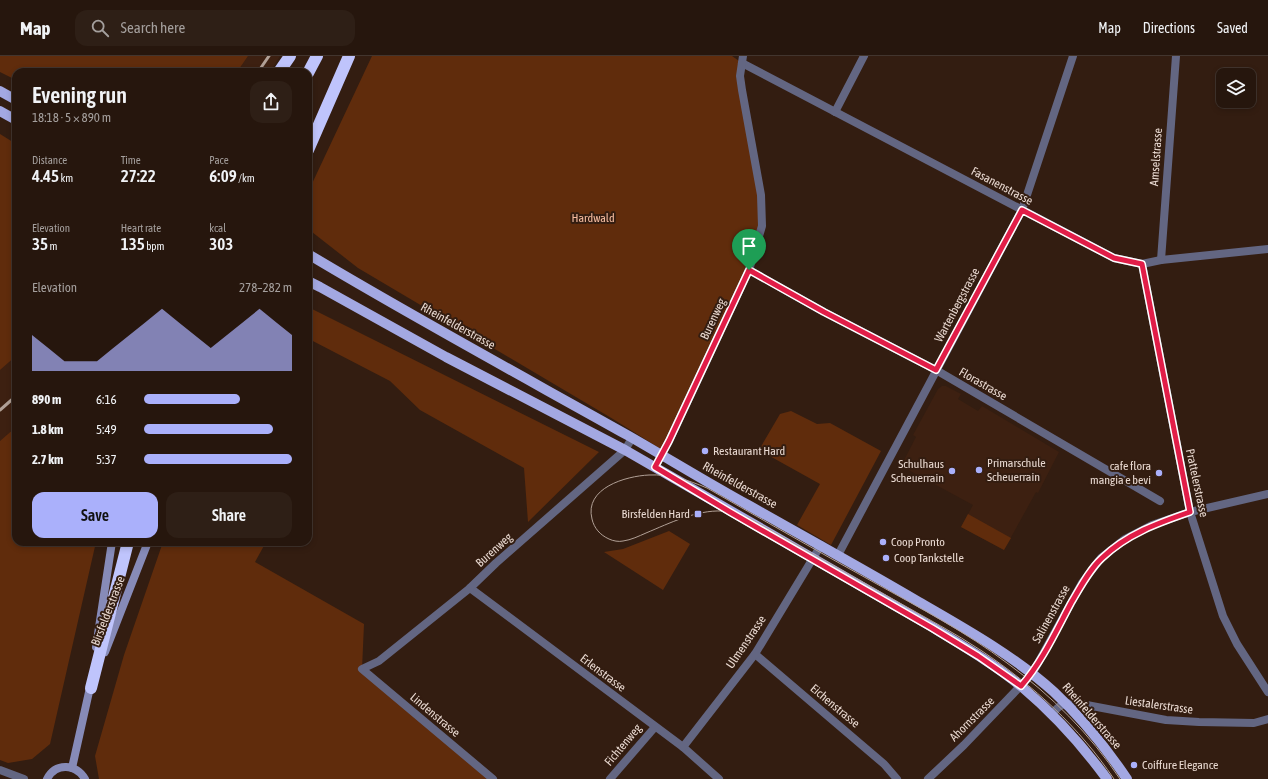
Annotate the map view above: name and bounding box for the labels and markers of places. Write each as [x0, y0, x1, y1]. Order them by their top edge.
pin [732, 229, 766, 270]
place label: Restaurant Hard [713, 444, 785, 458]
marker: Restaurant Hard [700, 446, 710, 456]
place label: Primarschule Scheuerrain [987, 456, 1046, 484]
place label: Schulhaus Scheuerrain [891, 457, 944, 485]
place label: cafe flora mangia e bevi [1090, 459, 1151, 487]
marker: Primarschule Scheuerrain [974, 465, 984, 475]
marker: Schulhaus Scheuerrain [947, 466, 957, 476]
marker: cafe flora mangia e bevi [1154, 468, 1164, 478]
place label: Birsfelden Hard [622, 507, 690, 521]
marker: Birsfelden Hard [693, 509, 703, 519]
place label: Coop Pronto [891, 535, 945, 549]
marker: Coop Pronto [878, 537, 888, 547]
place label: Coop Tankstelle [894, 551, 964, 565]
marker: Coop Tankstelle [881, 553, 891, 563]
place label: Coiffure Elegance [1142, 758, 1219, 772]
marker: Coiffure Elegance [1129, 760, 1139, 770]

